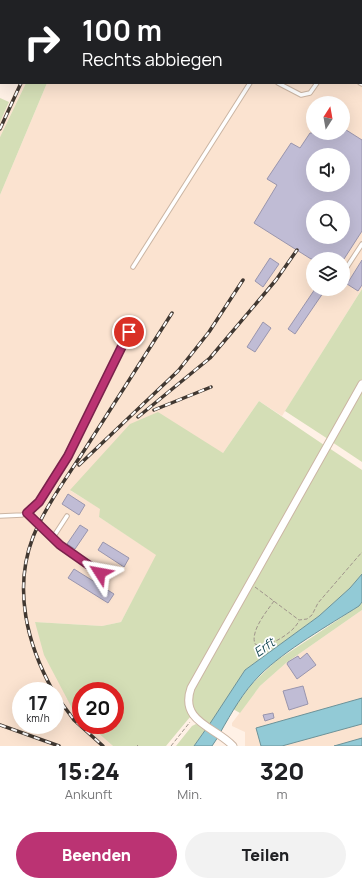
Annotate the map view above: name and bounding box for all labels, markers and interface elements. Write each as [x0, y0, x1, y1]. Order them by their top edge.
text: 100 m [82, 11, 162, 49]
icon: right [16, 16, 68, 68]
text: Rechts abbiegen [82, 47, 222, 71]
north arrow [306, 96, 350, 140]
map controls [306, 96, 350, 296]
button: sound [306, 148, 350, 192]
button: search [306, 200, 350, 244]
button: layers [306, 252, 350, 296]
pin [112, 315, 146, 349]
icon: arrive [118, 321, 140, 343]
position arrow [79, 552, 121, 594]
water label: Erft [250, 632, 280, 661]
speed limit sign: 20 [72, 682, 124, 734]
text: 17 [28, 689, 48, 716]
text: km/h [26, 711, 50, 725]
text: 15:24 [57, 754, 120, 787]
text: 1 [184, 754, 195, 787]
text: 320 [260, 754, 305, 787]
text: Ankunft [65, 785, 112, 803]
text: Min. [177, 785, 202, 803]
text: m [277, 785, 288, 803]
button: Beenden [16, 832, 177, 878]
button: Teilen [185, 832, 346, 878]

